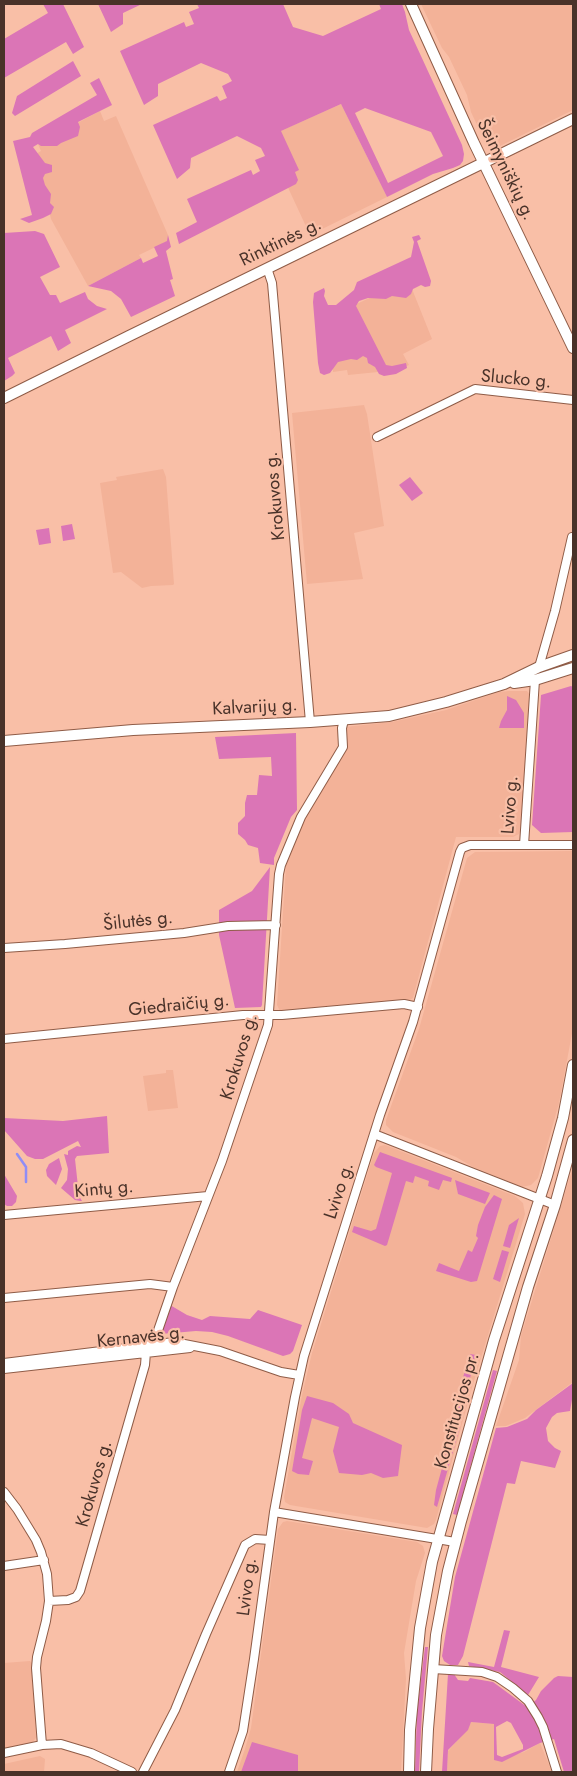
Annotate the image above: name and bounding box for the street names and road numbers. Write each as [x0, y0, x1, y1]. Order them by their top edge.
street label: Šeimyniškių g. [471, 116, 539, 224]
street label: Rinktinės g. [237, 214, 325, 272]
street label: Slucko g. [480, 366, 552, 394]
street label: Krokuvos g. [261, 451, 291, 541]
street label: Kalvarijų g. [212, 695, 298, 721]
street label: Lvivo g. [498, 775, 524, 835]
street label: Šilutės g. [102, 908, 174, 936]
street label: Giedraičių g. [127, 990, 231, 1022]
street label: Krokuvos g. [217, 1011, 263, 1103]
street label: Lvivo g. [321, 1160, 359, 1222]
street label: Kintų g. [74, 1177, 134, 1203]
street label: Kernavės g. [96, 1323, 186, 1353]
street label: Konstitucijos pr. [431, 1350, 485, 1472]
street label: Krokuvos g. [72, 1438, 118, 1530]
street label: Lvivo g. [234, 1557, 262, 1617]

